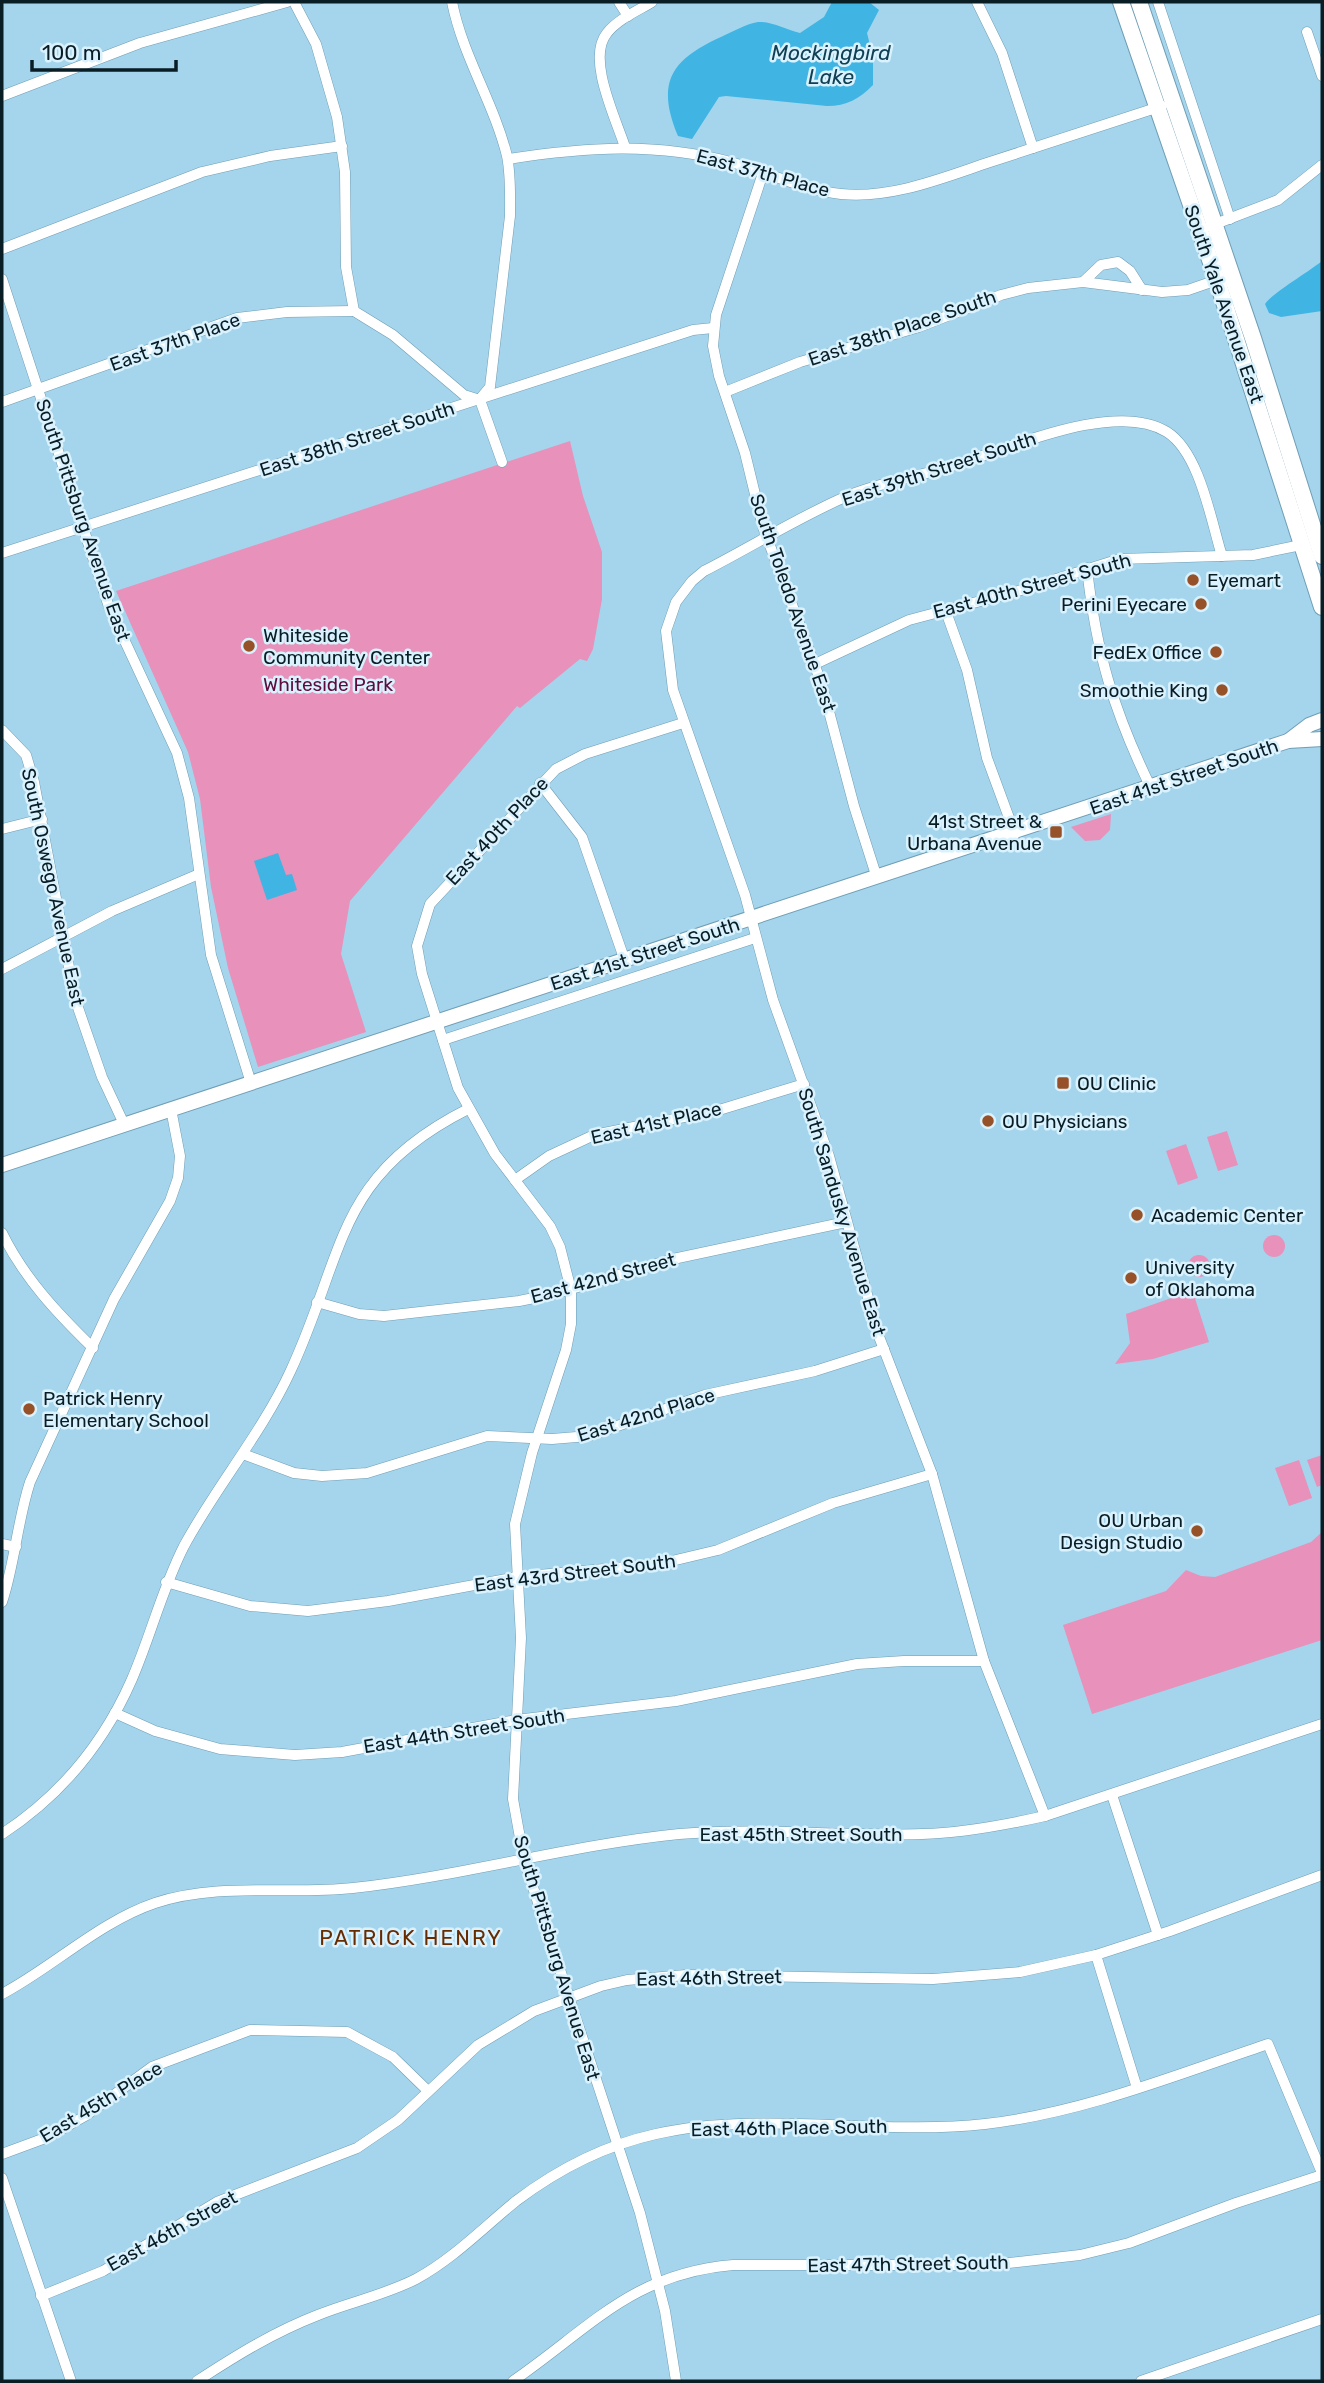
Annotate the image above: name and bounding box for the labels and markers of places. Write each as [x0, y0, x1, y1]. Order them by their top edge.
place label: Eyemart [1207, 569, 1282, 592]
marker: Eyemart [1185, 572, 1201, 588]
place label: Perini Eyecare [1061, 593, 1187, 616]
marker: Perini Eyecare [1193, 596, 1209, 612]
place label: Whiteside Community Center [263, 624, 431, 669]
marker: Whiteside Community Center [241, 638, 257, 654]
place label: FedEx Office [1093, 641, 1202, 664]
marker: FedEx Office [1208, 644, 1224, 660]
place label: Smoothie King [1080, 679, 1208, 702]
marker: Smoothie King [1214, 682, 1230, 698]
place label: 41st Street & Urbana Avenue [907, 810, 1042, 855]
marker: 41st Street & Urbana Avenue [1048, 824, 1064, 840]
place label: OU Clinic [1077, 1072, 1156, 1095]
marker: OU Clinic [1055, 1075, 1071, 1091]
place label: OU Physicians [1002, 1110, 1128, 1133]
marker: OU Physicians [980, 1113, 996, 1129]
place label: Academic Center [1151, 1204, 1304, 1227]
marker: Academic Center [1129, 1207, 1145, 1223]
place label: University of Oklahoma [1145, 1256, 1255, 1301]
marker: University of Oklahoma [1123, 1270, 1139, 1286]
place label: Patrick Henry Elementary School [43, 1387, 209, 1432]
marker: Patrick Henry Elementary School [21, 1401, 37, 1417]
place label: OU Urban Design Studio [1060, 1509, 1183, 1554]
marker: OU Urban Design Studio [1189, 1523, 1205, 1539]

